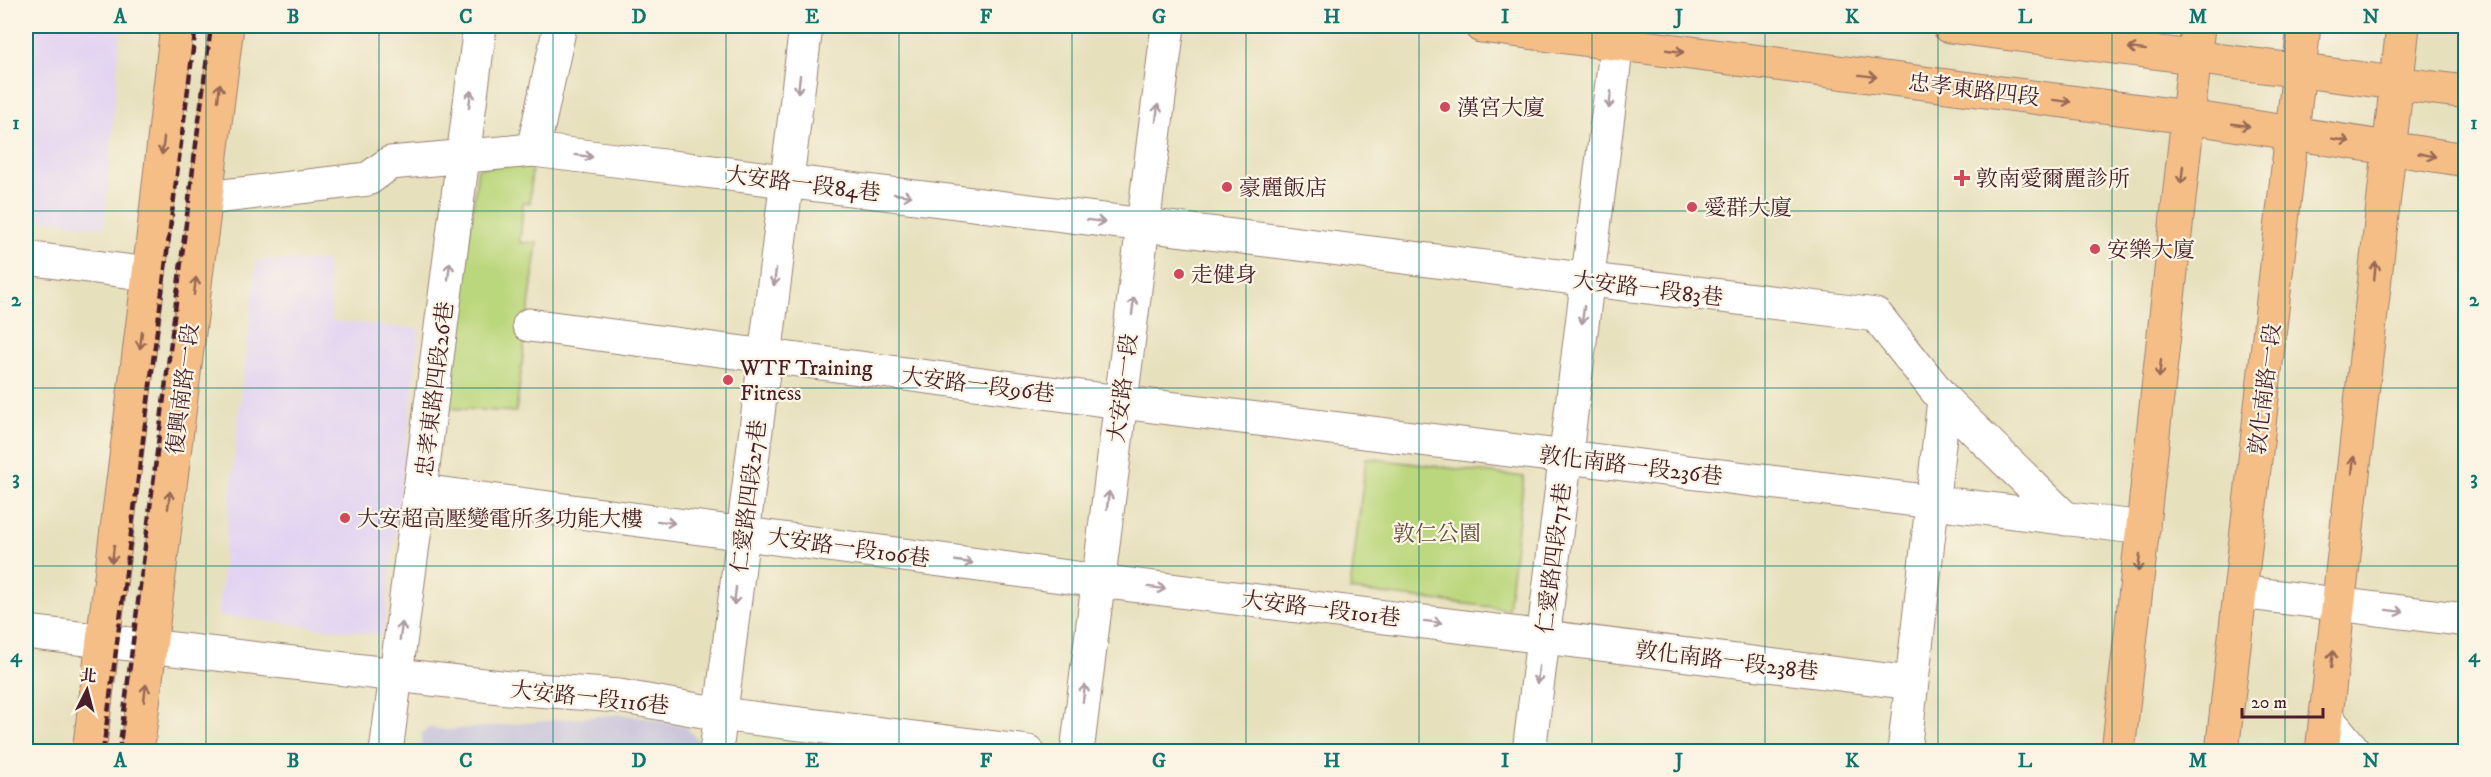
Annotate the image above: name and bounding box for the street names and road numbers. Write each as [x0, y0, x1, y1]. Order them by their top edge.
street label: 忠孝東路四段 [1907, 69, 2041, 112]
street label: 大安路一段84巷 [724, 162, 882, 207]
street label: 大安路一段83巷 [1571, 267, 1725, 312]
street label: 忠孝東路四段26巷 [411, 300, 460, 478]
street label: 復興南路一段 [162, 322, 205, 456]
street label: 敦化南路一段 [2244, 322, 2287, 456]
street label: 大安路一段 [1103, 332, 1144, 444]
street label: 大安路一段96巷 [900, 363, 1056, 408]
street label: 仁愛路四段27巷 [727, 418, 772, 574]
street label: 敦化南路一段236巷 [1538, 442, 1724, 491]
street label: 仁愛路四段71巷 [1532, 481, 1577, 635]
street label: 大安路一段106巷 [766, 524, 932, 573]
street label: 大安路一段101巷 [1240, 586, 1402, 633]
street label: 敦化南路一段238巷 [1634, 637, 1820, 686]
street label: 大安路一段116巷 [509, 677, 671, 720]

